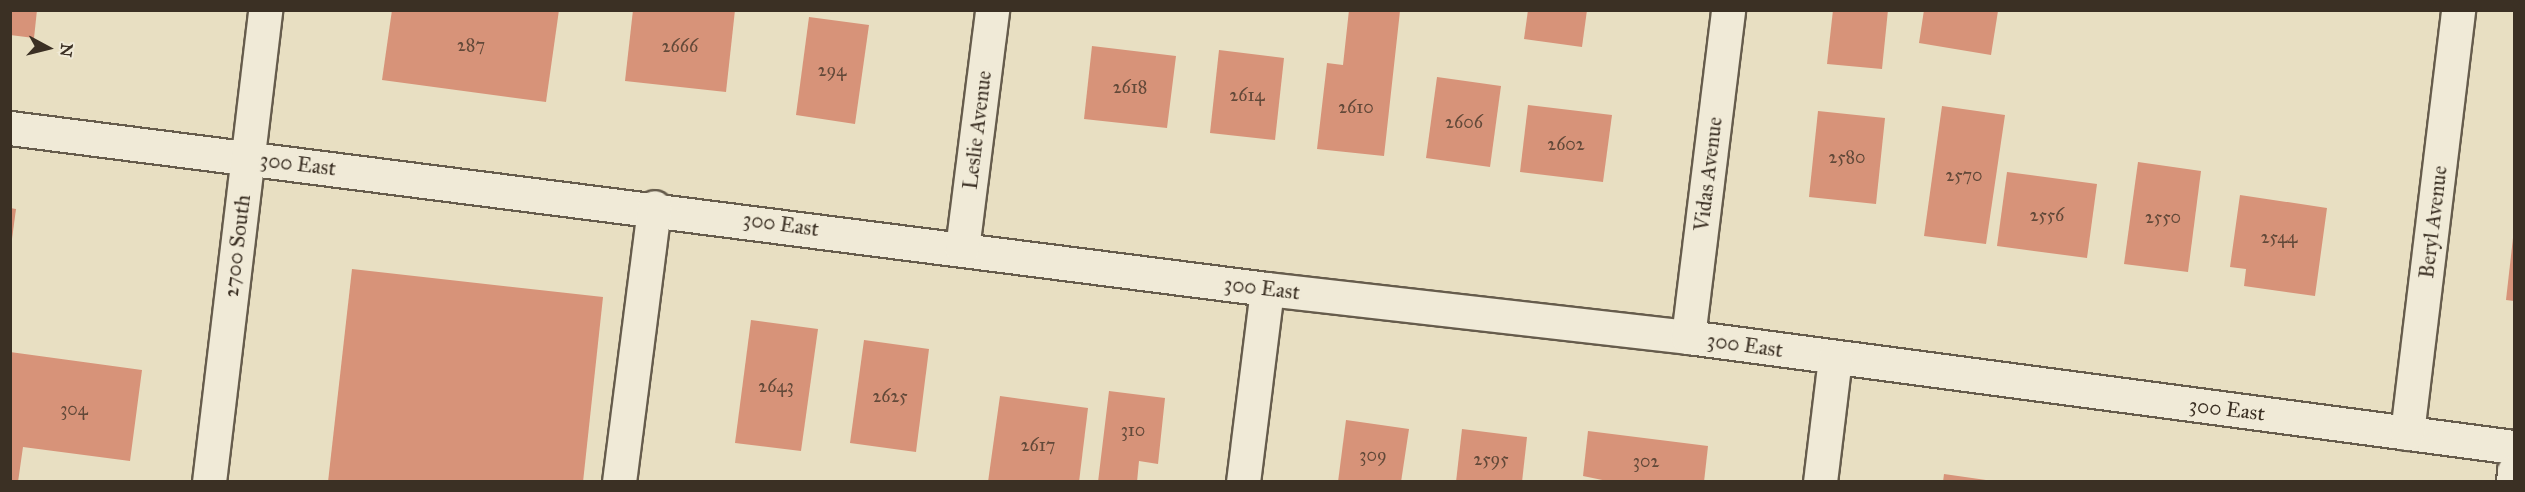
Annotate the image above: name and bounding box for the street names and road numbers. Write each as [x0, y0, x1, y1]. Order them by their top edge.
street label: Leslie Avenue [957, 69, 997, 191]
street label: Vidas Avenue [1688, 115, 1728, 233]
street label: 300 East [259, 147, 337, 181]
street label: Beryl Avenue [2414, 164, 2452, 280]
street label: 2700 South [218, 193, 256, 299]
street label: 300 East [741, 206, 821, 242]
street label: 300 East [1223, 271, 1301, 305]
street label: 300 East [1705, 327, 1785, 363]
street label: 300 East [2188, 392, 2266, 426]

